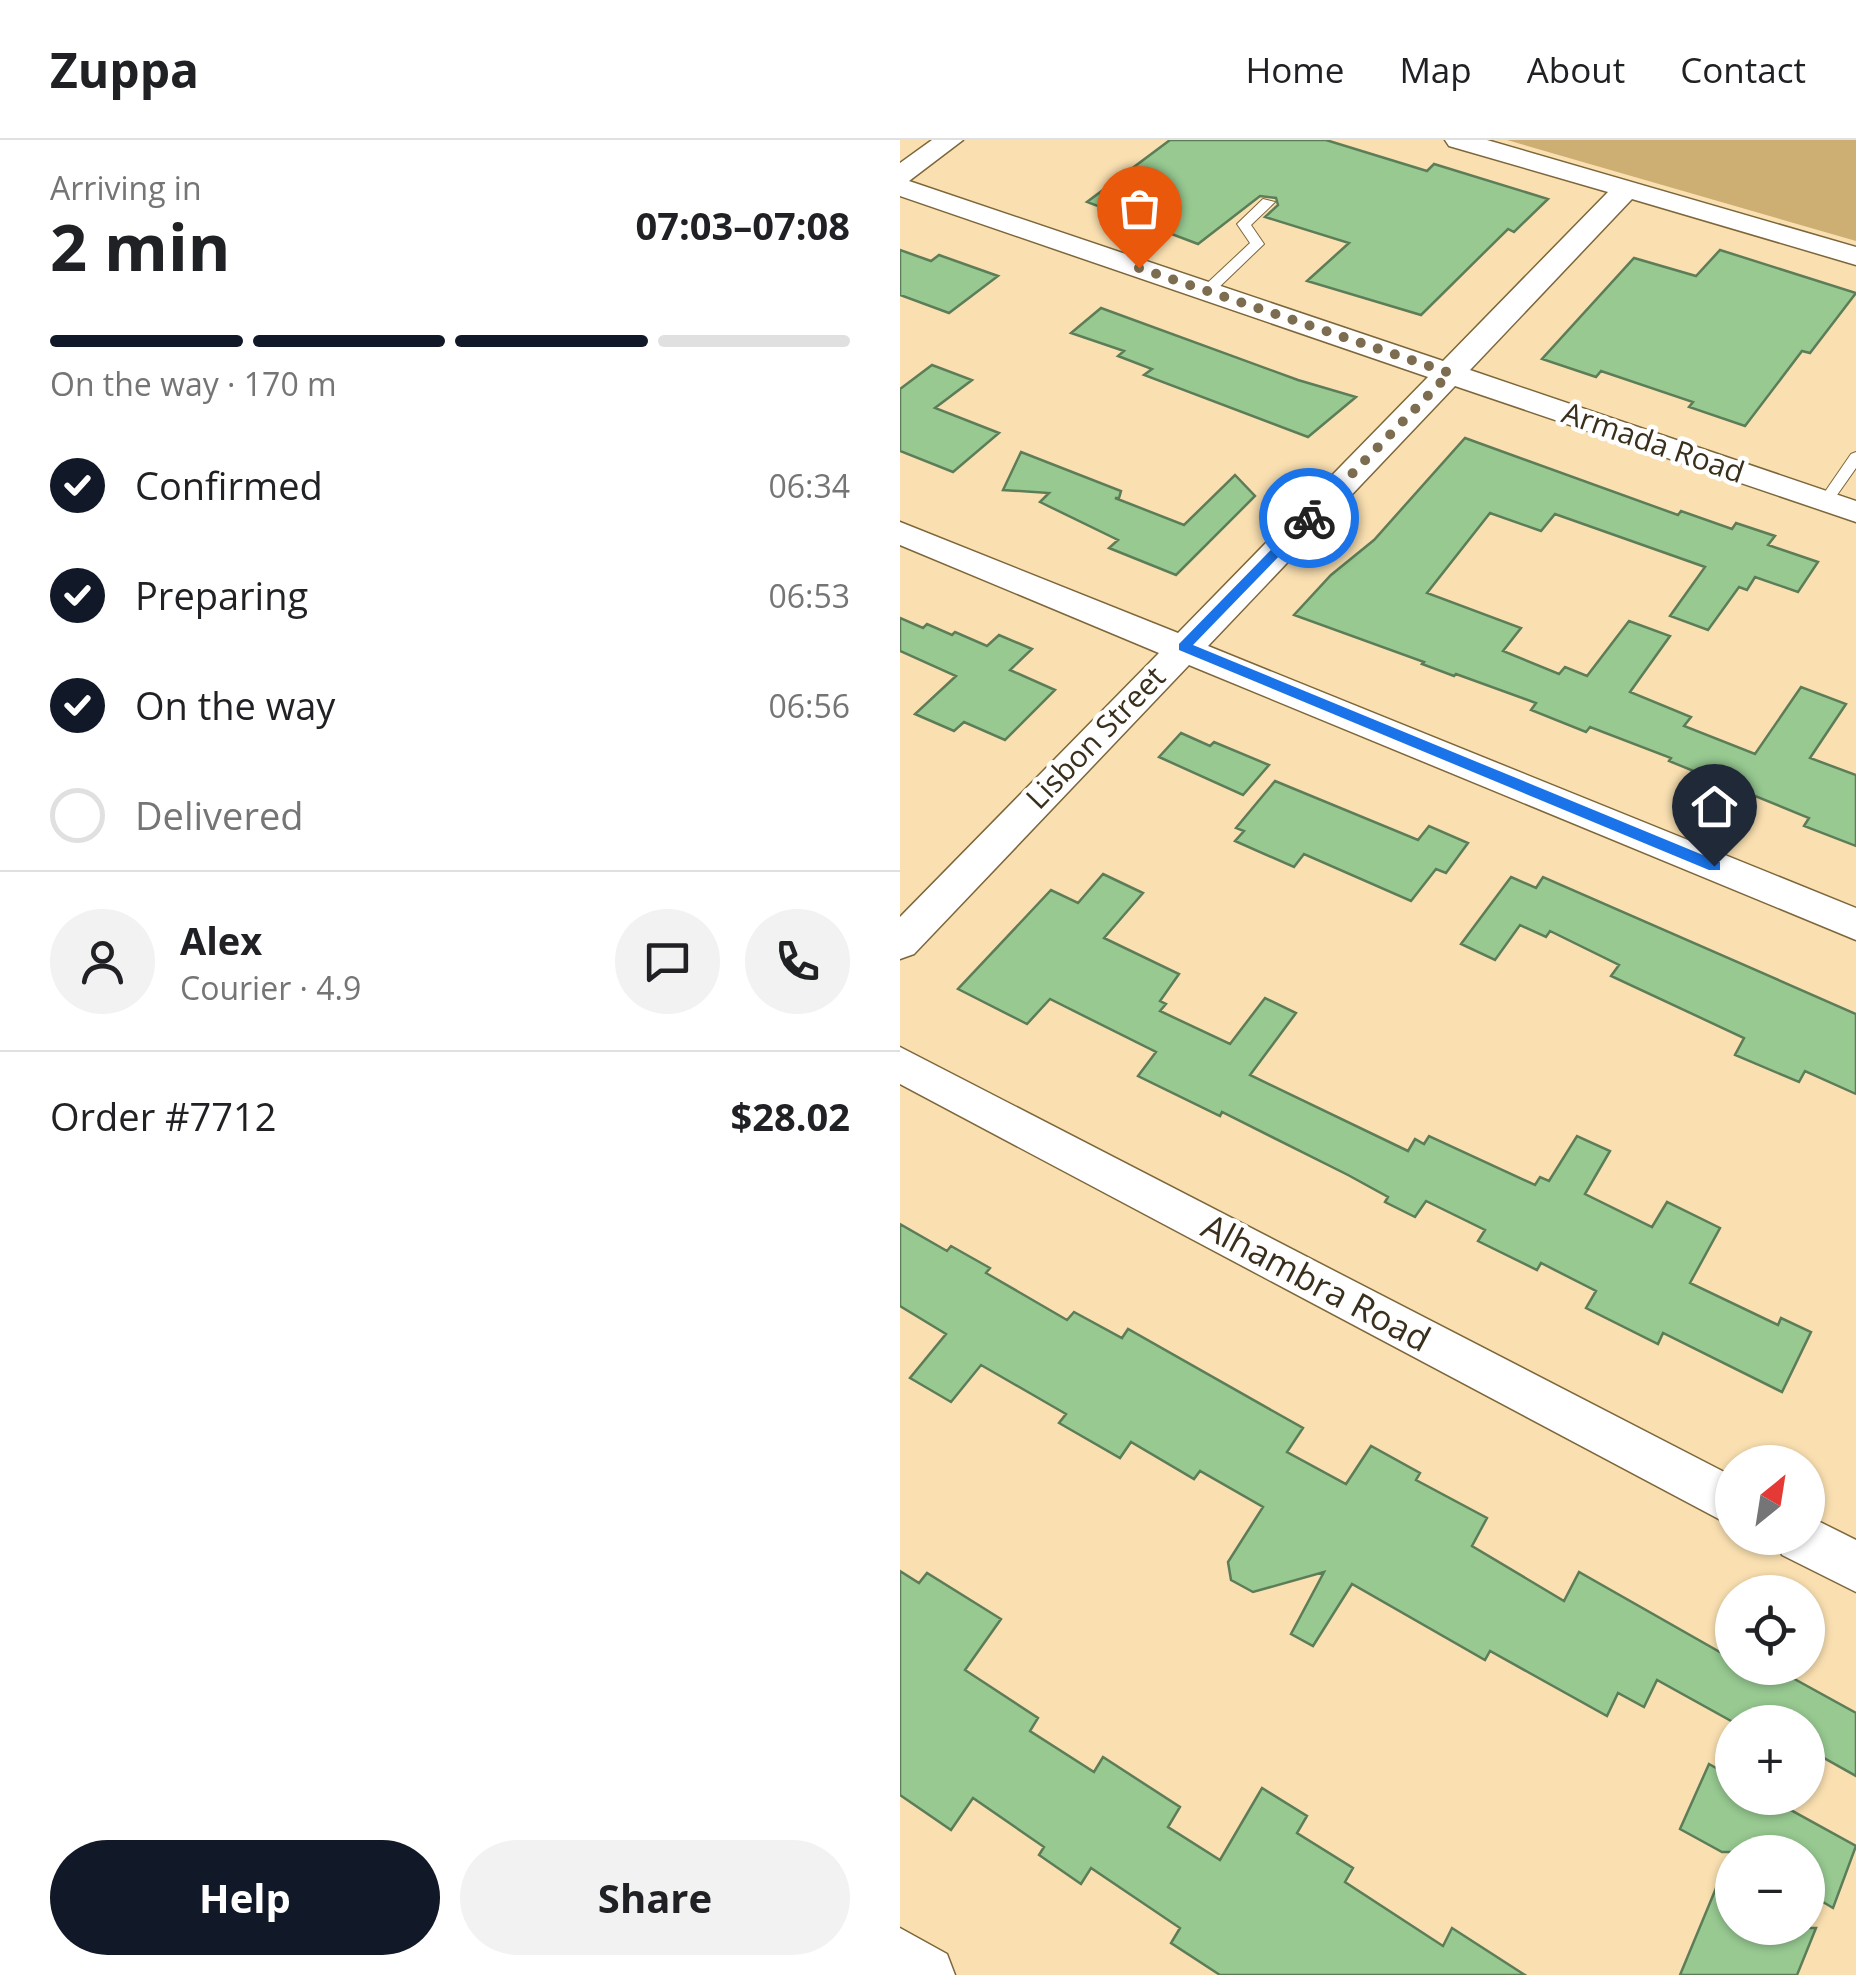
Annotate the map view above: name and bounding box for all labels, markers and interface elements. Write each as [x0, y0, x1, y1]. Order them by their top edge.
text: Zuppa [50, 37, 199, 102]
text: Home [1245, 46, 1344, 93]
text: Map [1399, 46, 1472, 93]
text: About [1527, 46, 1625, 93]
text: Contact [1680, 46, 1806, 93]
text: Arriving in [50, 166, 202, 209]
pin [1097, 166, 1182, 269]
icon: bag [1112, 181, 1167, 236]
text: 07:03–07:08 [636, 199, 850, 251]
text: 2 min [50, 202, 230, 290]
text: On the way · 170 m [50, 362, 337, 405]
street label: Armada Road [1557, 391, 1750, 492]
icon: check [50, 458, 105, 513]
text: Confirmed [135, 459, 323, 511]
text: 06:34 [768, 464, 850, 507]
courier [1259, 468, 1359, 568]
icon: bike [1282, 491, 1337, 546]
icon: check [50, 568, 105, 623]
text: Preparing [135, 569, 308, 621]
text: 06:53 [768, 574, 850, 617]
street label: Lisbon Street [1016, 657, 1174, 817]
icon: check [50, 678, 105, 733]
text: On the way [135, 679, 335, 731]
text: 06:56 [768, 684, 850, 727]
pin [1672, 764, 1757, 867]
icon: home [1687, 779, 1742, 834]
text: Delivered [135, 789, 304, 841]
button: person [50, 909, 155, 1014]
button: chat [615, 909, 720, 1014]
button: phone [745, 909, 850, 1014]
text: Alex [180, 914, 262, 966]
text: Courier · 4.9 [180, 966, 361, 1009]
text: Order #7712 [50, 1090, 277, 1142]
text: $28.02 [731, 1090, 850, 1142]
street label: Alhambra Road [1194, 1202, 1439, 1362]
north arrow [1715, 1445, 1825, 1555]
map controls [1715, 1445, 1825, 1945]
button: locate [1715, 1575, 1825, 1685]
button: + [1715, 1705, 1825, 1815]
button: − [1715, 1835, 1825, 1945]
button: Help [50, 1840, 440, 1955]
button: Share [460, 1840, 850, 1955]

